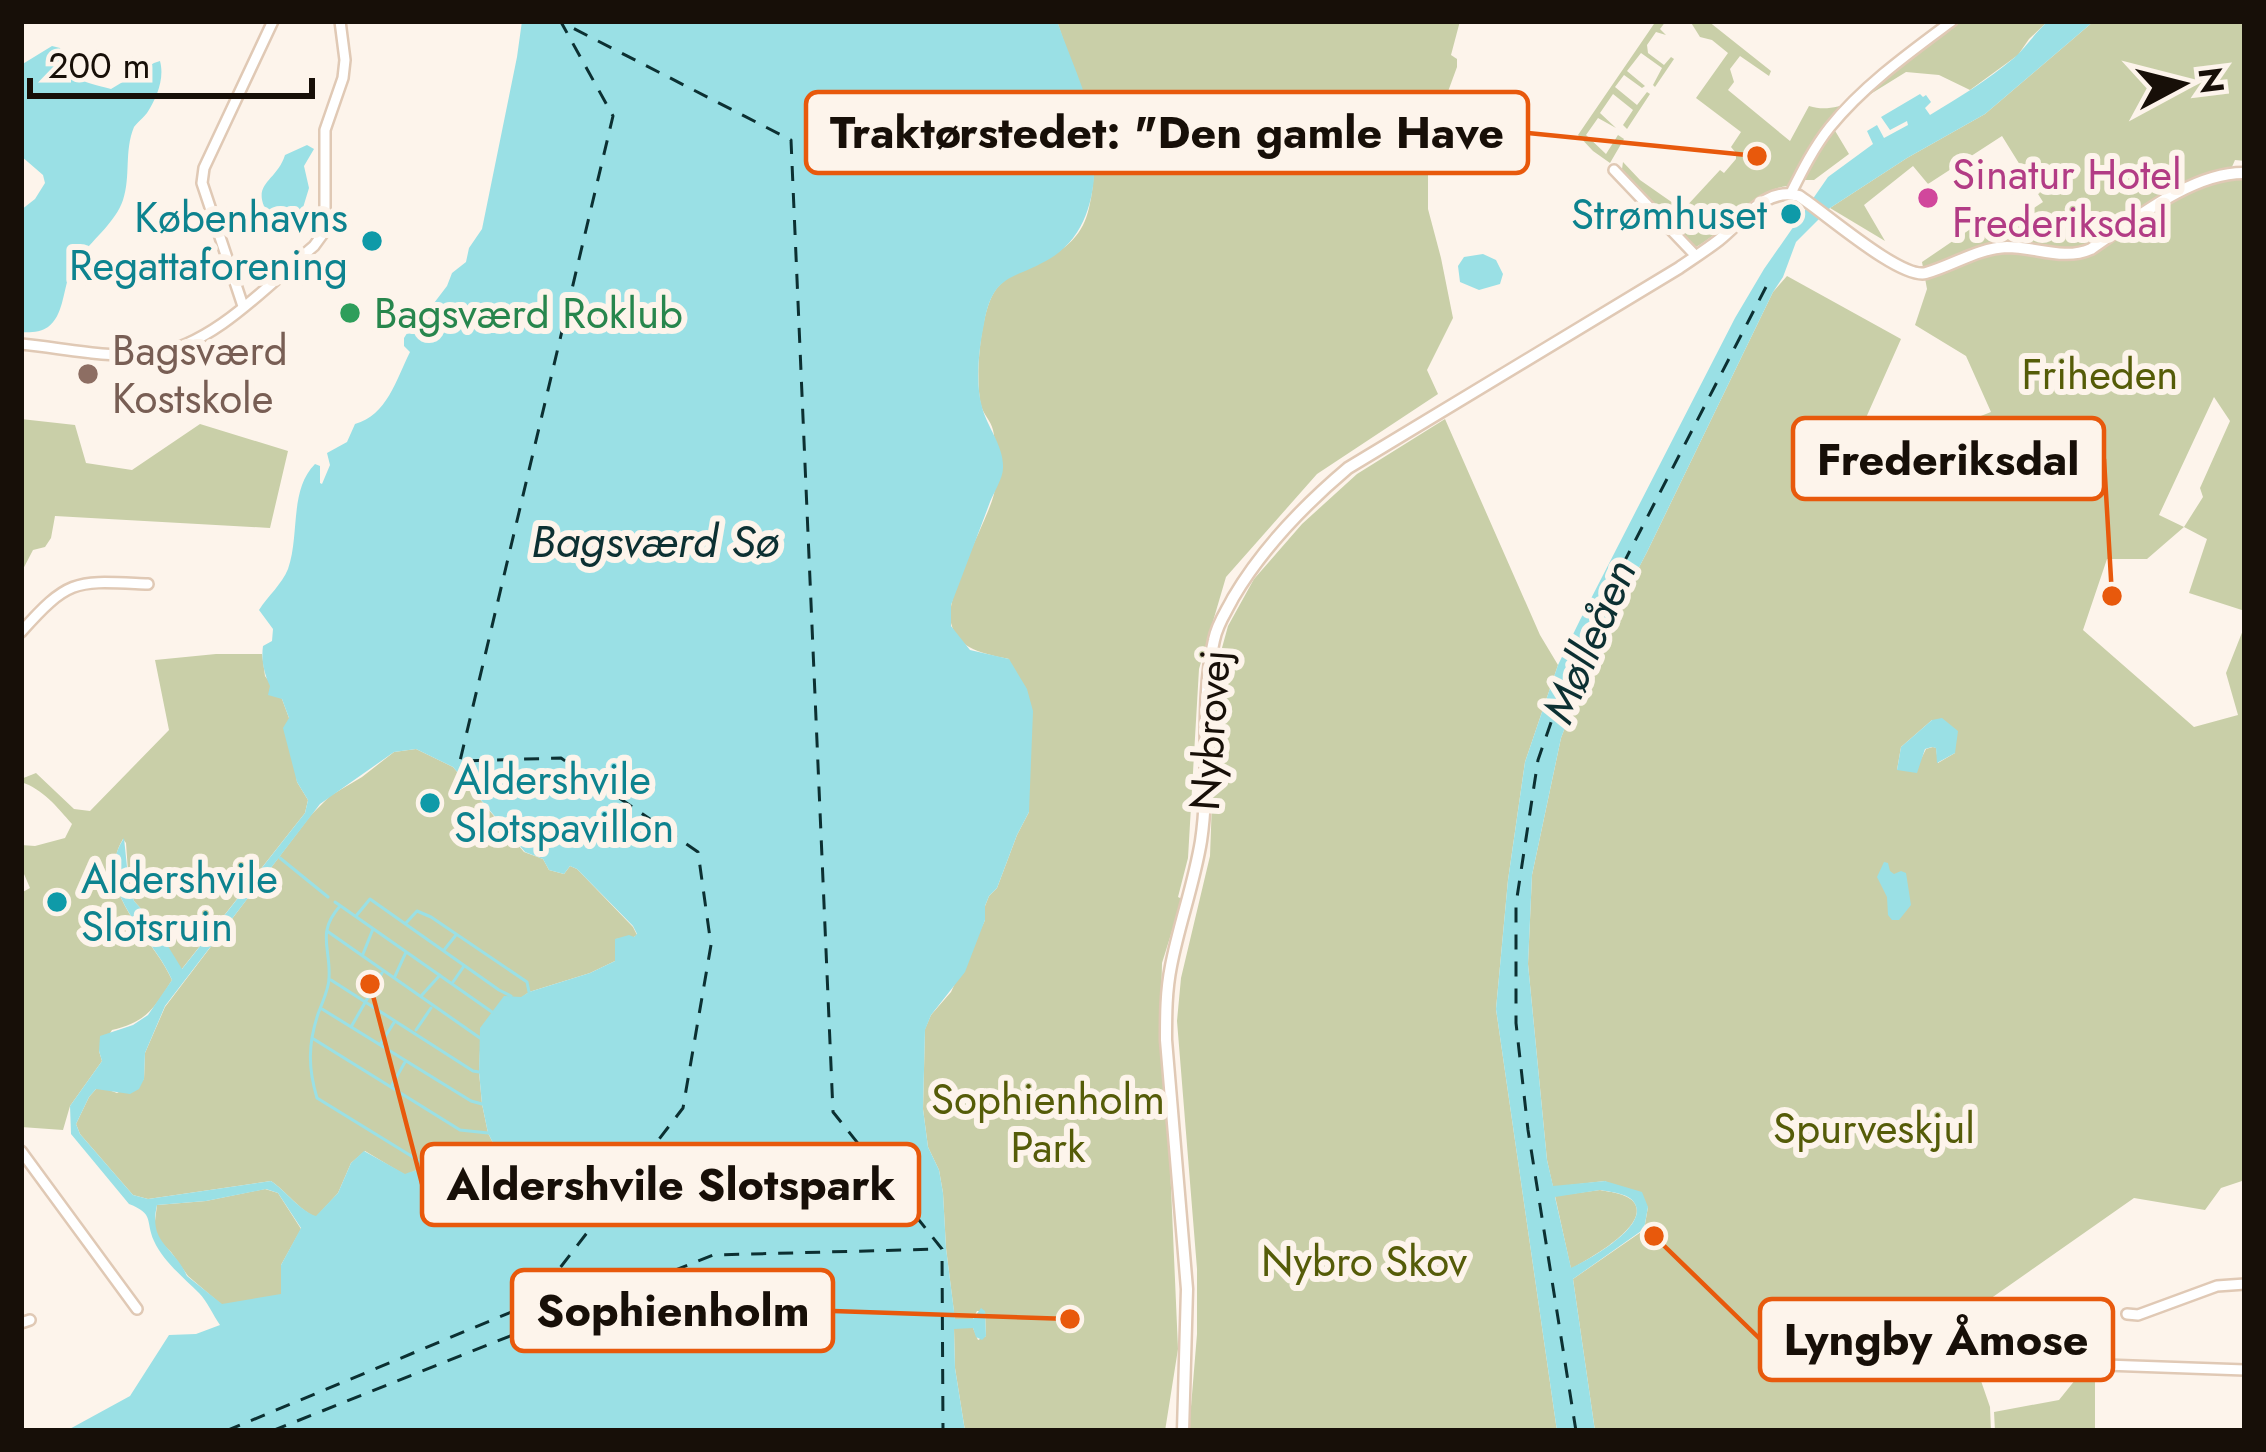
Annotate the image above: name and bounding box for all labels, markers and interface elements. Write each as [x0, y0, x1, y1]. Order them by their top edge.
scale bar [30, 24, 312, 98]
north arrow [2122, 24, 2242, 144]
text: 200 m [48, 39, 151, 91]
text: N [2186, 65, 2236, 96]
callout: Traktørstedet: "Den gamle Have [806, 92, 1528, 173]
text: Traktørstedet: "Den gamle Have [830, 100, 1504, 165]
place label: Sinatur Hotel Frederiksdal [1952, 144, 2182, 253]
place label: Strømhuset [1571, 184, 1767, 245]
marker: Sinatur Hotel Frederiksdal [1915, 185, 1941, 211]
place label: Københavns Regattaforening [69, 187, 348, 296]
marker: Strømhuset [1778, 201, 1804, 227]
marker: Københavns Regattaforening [359, 228, 385, 254]
place label: Bagsværd Roklub [374, 283, 683, 344]
marker: Bagsværd Roklub [337, 300, 363, 326]
place label: Bagsværd Kostskole [112, 320, 288, 429]
park label: Friheden [2022, 344, 2178, 405]
marker: Bagsværd Kostskole [75, 361, 101, 387]
callout: Frederiksdal [1793, 418, 2104, 499]
text: Frederiksdal [1817, 427, 2079, 492]
water label: Bagsværd Sø [531, 509, 779, 574]
water label: Mølleåen [1525, 549, 1653, 733]
street label: Nybrovej [1174, 648, 1246, 812]
place label: Aldershvile Slotspavillon [454, 749, 674, 858]
marker: Aldershvile Slotspavillon [417, 790, 443, 816]
place label: Aldershvile Slotsruin [81, 848, 278, 957]
marker: Aldershvile Slotsruin [44, 889, 70, 915]
park label: Sophienholm Park [931, 1069, 1165, 1178]
park label: Spurveskjul [1773, 1098, 1975, 1159]
callout: Aldershvile Slotspark [422, 1144, 919, 1225]
text: Aldershvile Slotspark [446, 1152, 895, 1217]
park label: Nybro Skov [1261, 1231, 1467, 1292]
callout: Sophienholm [512, 1270, 833, 1351]
text: Sophienholm [536, 1278, 810, 1343]
callout: Lyngby Åmose [1760, 1299, 2113, 1380]
text: Lyngby Åmose [1783, 1307, 2089, 1372]

